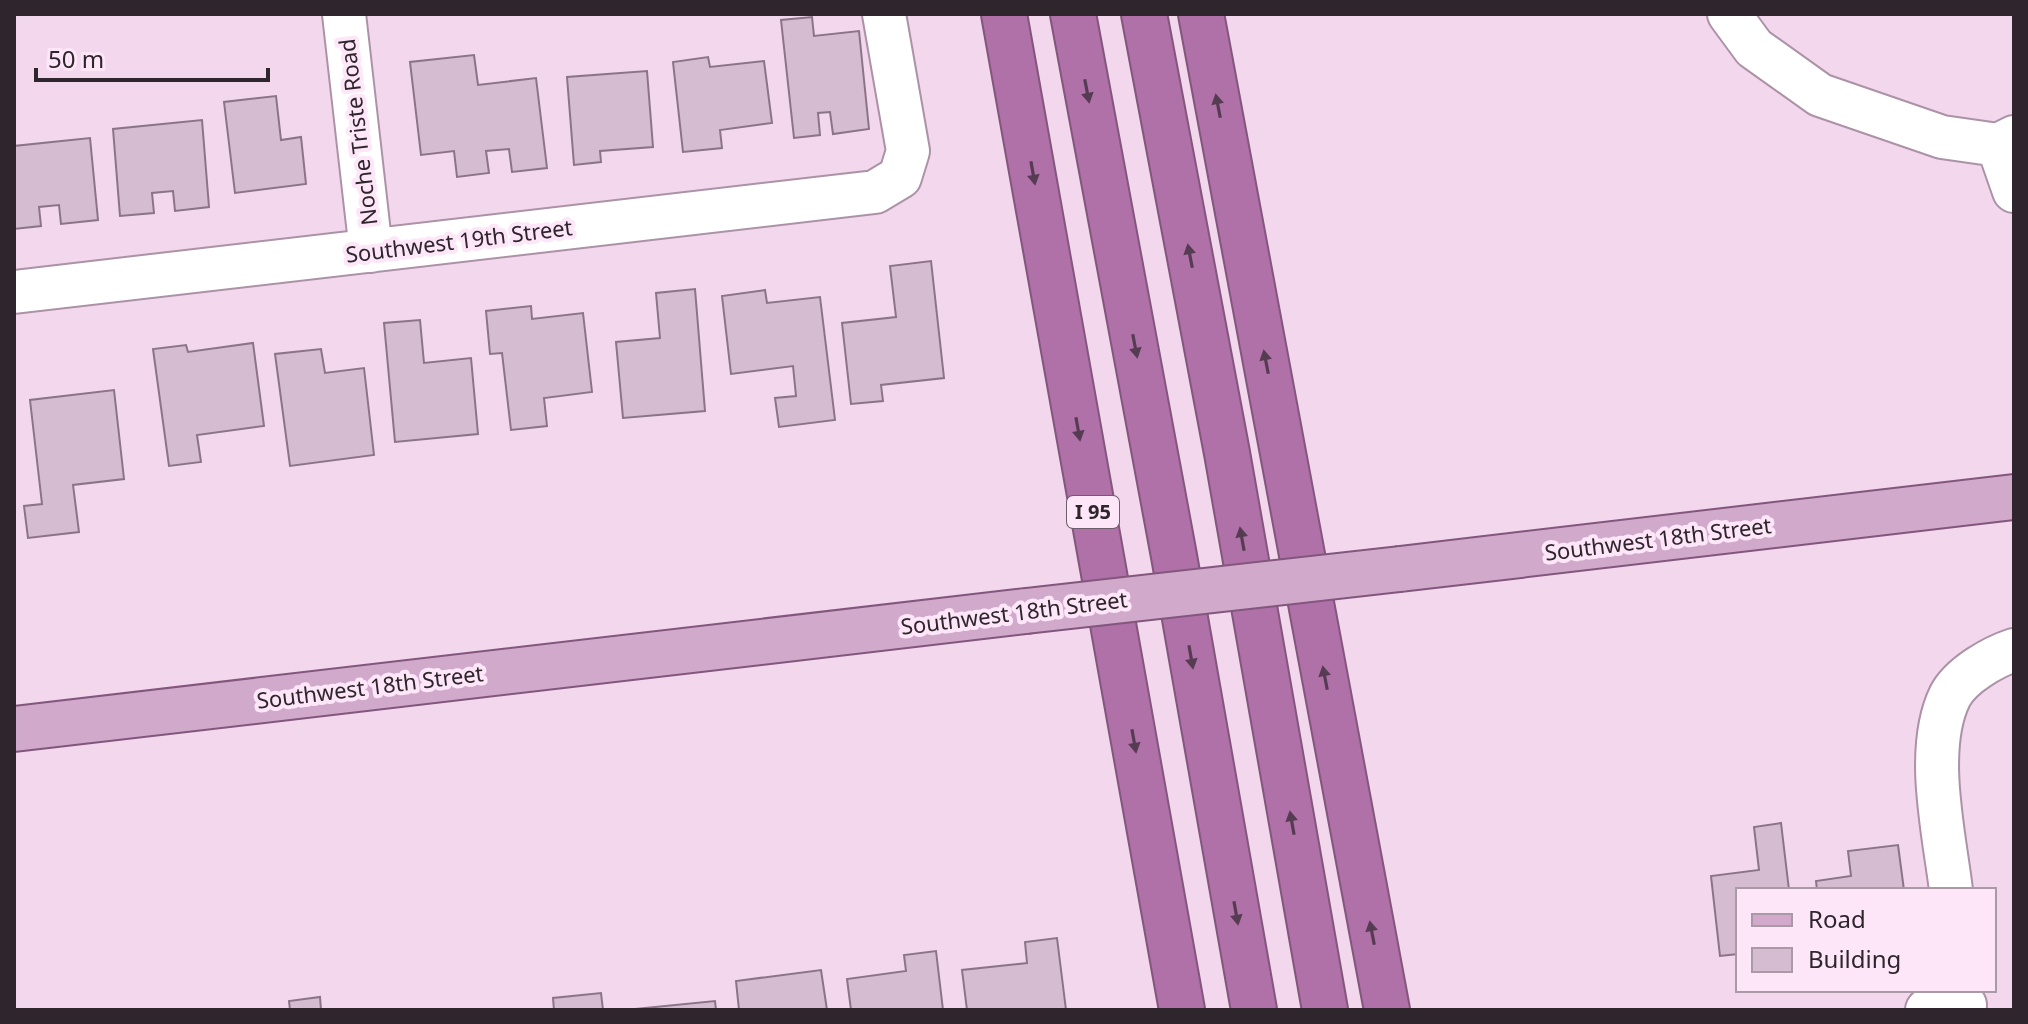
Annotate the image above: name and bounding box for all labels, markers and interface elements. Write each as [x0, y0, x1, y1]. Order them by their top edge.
scale bar [36, 32, 268, 82]
street label: Noche Triste Road [331, 37, 383, 227]
text: 50 m [48, 42, 104, 75]
one-way arrow [1081, 78, 1094, 103]
one-way arrow [1212, 93, 1224, 118]
one-way arrow [1027, 161, 1039, 186]
street label: Southwest 19th Street [344, 211, 574, 269]
one-way arrow [1183, 243, 1195, 268]
one-way arrow [1129, 334, 1141, 359]
one-way arrow [1259, 349, 1272, 374]
one-way arrow [1073, 417, 1085, 442]
road number: I 95 [1067, 496, 1119, 528]
street label: Southwest 18th Street [1543, 509, 1773, 567]
one-way arrow [1235, 526, 1247, 551]
street label: Southwest 18th Street [899, 583, 1129, 641]
one-way arrow [1186, 645, 1198, 670]
street label: Southwest 18th Street [255, 657, 485, 715]
one-way arrow [1318, 665, 1330, 690]
one-way arrow [1128, 728, 1140, 753]
one-way arrow [1285, 810, 1297, 835]
legend [1736, 888, 1996, 992]
one-way arrow [1231, 901, 1243, 926]
text: Road [1808, 902, 1866, 935]
one-way arrow [1366, 921, 1378, 946]
text: Building [1808, 942, 1901, 975]

